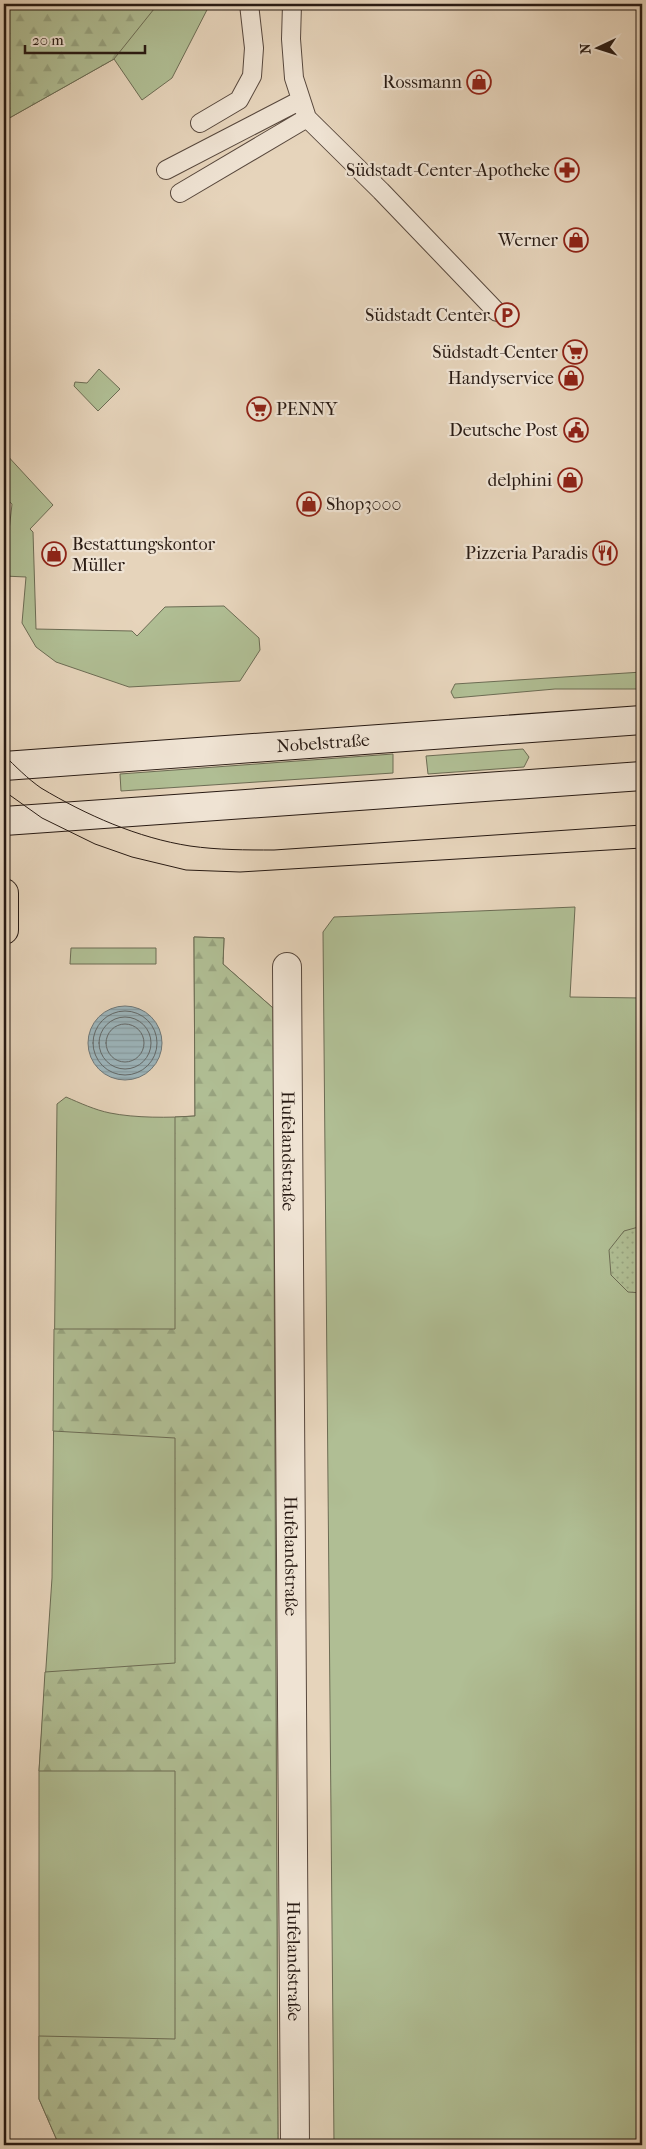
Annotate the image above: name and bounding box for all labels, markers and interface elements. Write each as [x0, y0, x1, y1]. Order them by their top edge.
scale bar [25, 22, 145, 54]
north arrow [574, 22, 624, 72]
text: 20 m [32, 31, 64, 49]
text: N [577, 43, 594, 55]
shop icon: Rossmann [466, 69, 492, 95]
place label: Rossmann [383, 72, 463, 93]
pharmacy icon: Südstadt-Center-Apotheke [554, 157, 580, 183]
place label: Südstadt-Center-Apotheke [346, 160, 550, 181]
shop icon: Werner [563, 227, 589, 253]
place label: Werner [497, 230, 558, 251]
parking icon: Südstadt Center [494, 302, 520, 328]
place label: Südstadt Center [365, 305, 490, 326]
supermarket icon: Südstadt-Center [562, 339, 588, 365]
place label: Südstadt-Center [432, 342, 558, 363]
shop icon: Handyservice [558, 365, 584, 391]
place label: Handyservice [448, 368, 554, 389]
supermarket icon: PENNY [246, 396, 272, 422]
place label: PENNY [276, 399, 338, 420]
public building icon: Deutsche Post [563, 417, 589, 443]
place label: Deutsche Post [449, 420, 559, 441]
shop icon: delphini [557, 467, 583, 493]
place label: delphini [488, 470, 553, 491]
shop icon: Shop3000 [296, 491, 322, 517]
place label: Shop3000 [326, 494, 401, 515]
place label: Bestattungskontor Müller [72, 534, 215, 576]
restaurant icon: Pizzeria Paradis [592, 540, 618, 566]
shop icon: Bestattungskontor Müller [41, 541, 67, 567]
place label: Pizzeria Paradis [465, 543, 588, 564]
street label: Nobelstraße [276, 730, 371, 757]
street label: Hufelandstraße [277, 1091, 299, 1211]
street label: Hufelandstraße [280, 1496, 301, 1616]
street label: Hufelandstraße [282, 1901, 304, 2021]

